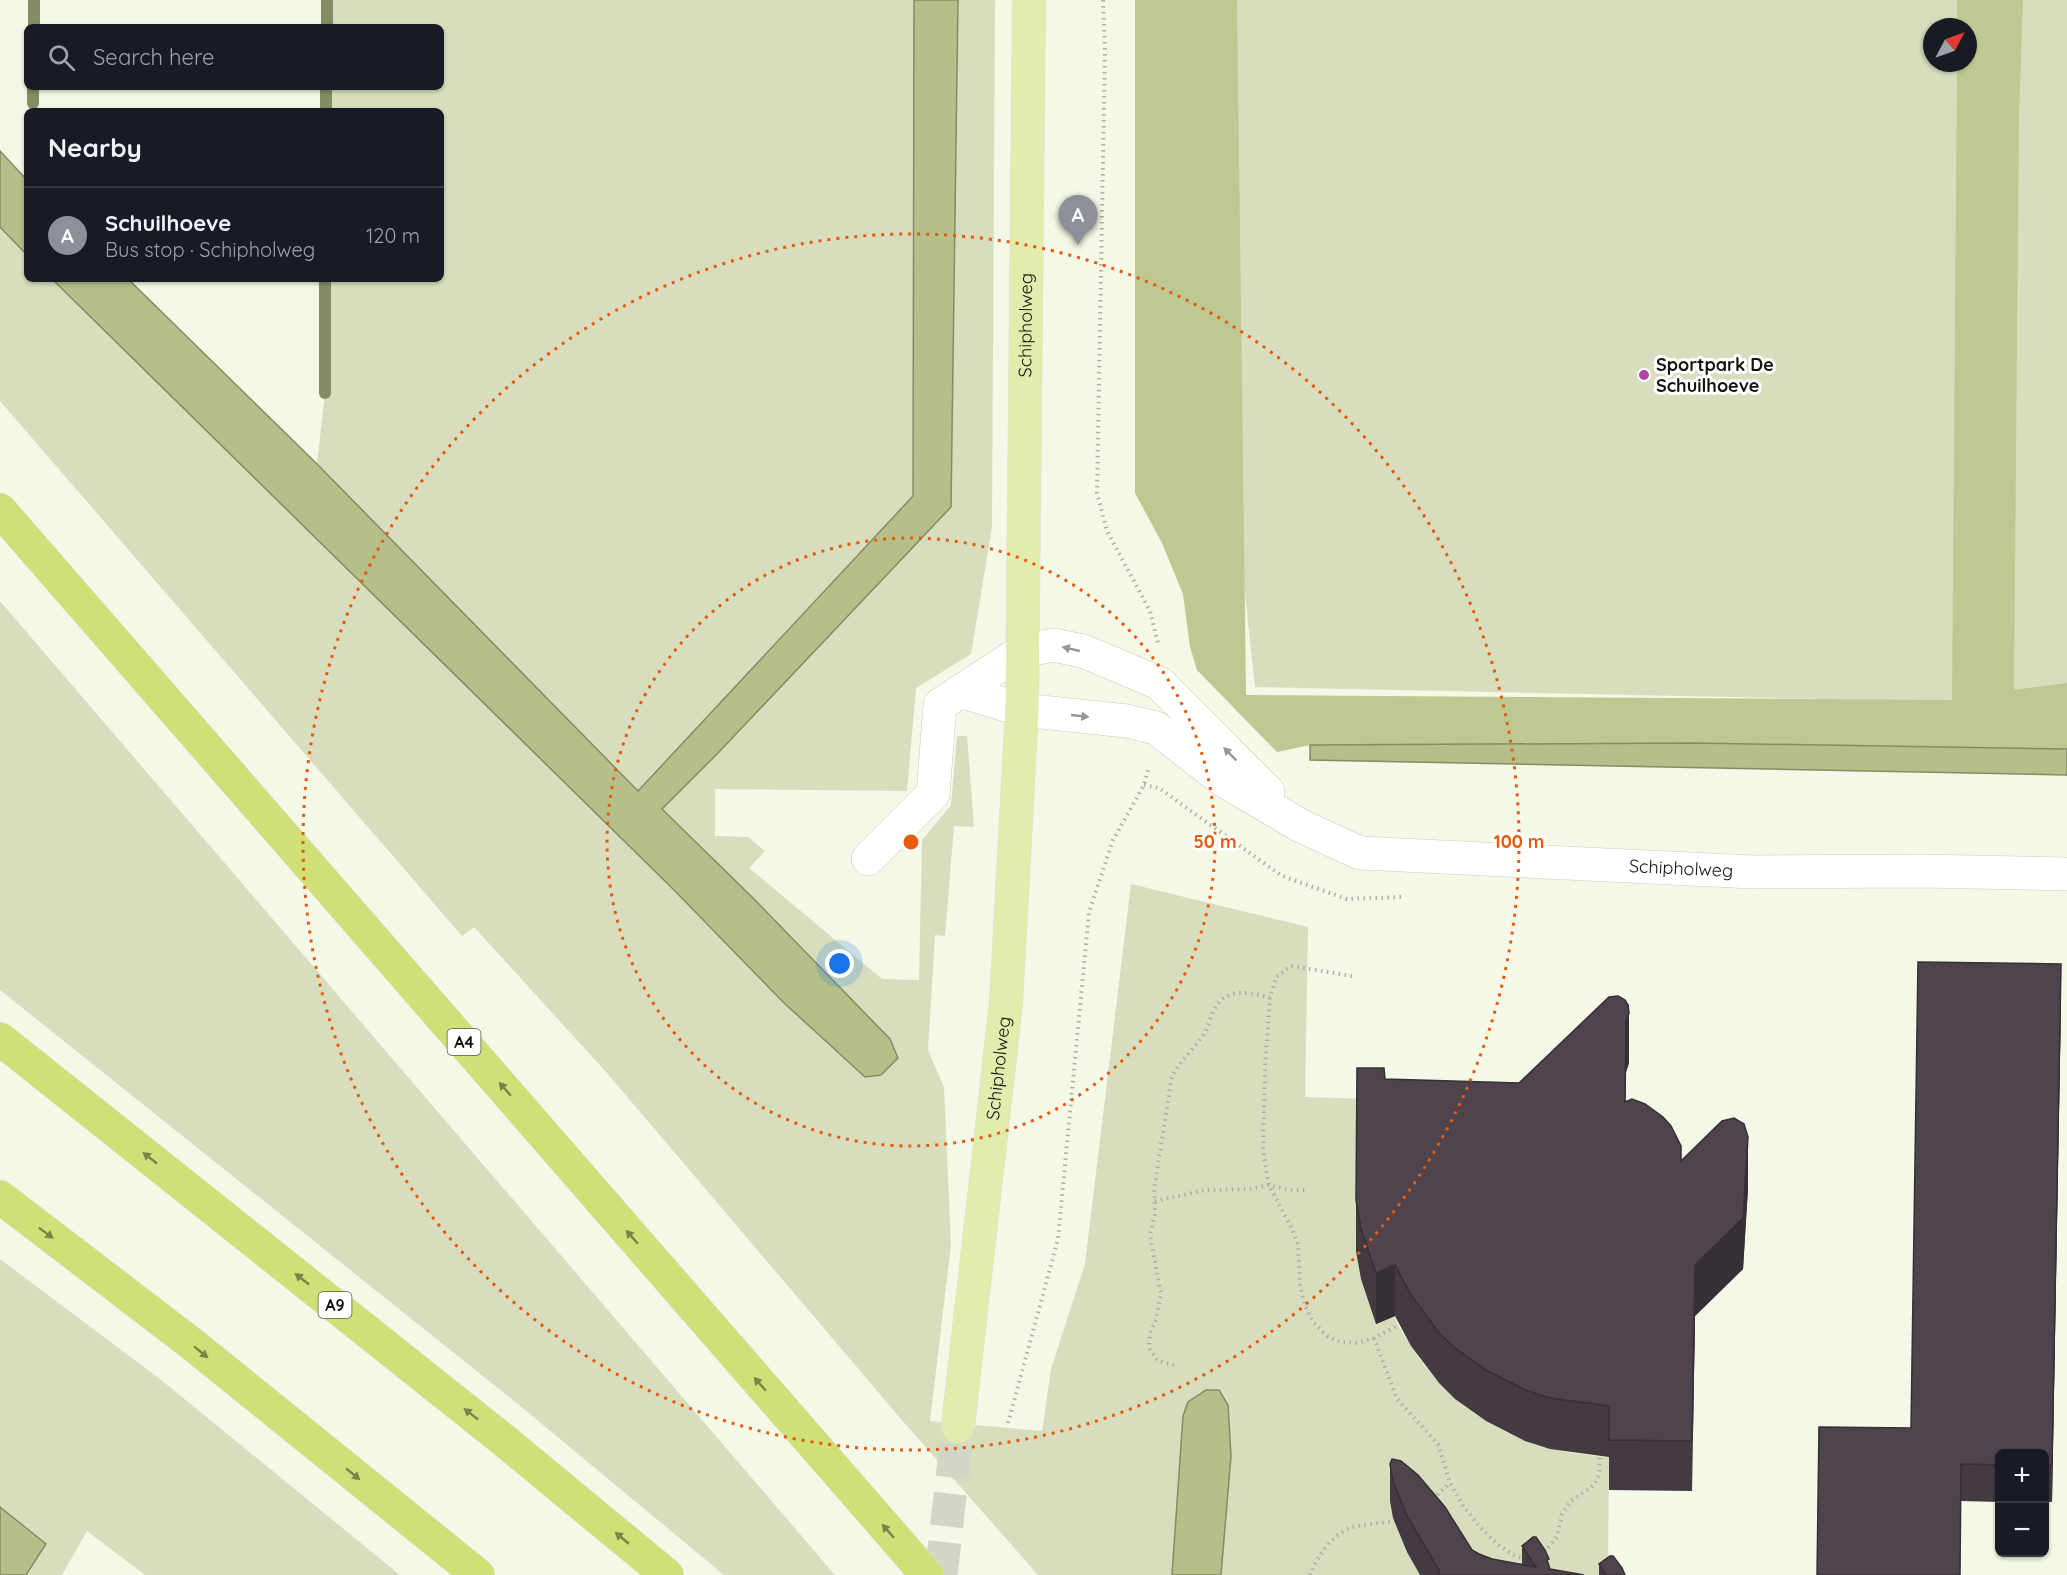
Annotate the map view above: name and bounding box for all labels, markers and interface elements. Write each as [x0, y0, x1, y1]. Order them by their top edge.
north arrow [1923, 18, 1977, 72]
search box [24, 24, 444, 90]
icon: search [45, 41, 78, 74]
text: Search here [93, 43, 214, 71]
text: Nearby [48, 131, 142, 164]
pin: A [1058, 196, 1098, 245]
text: Schuilhoeve [105, 209, 231, 237]
text: A [61, 223, 74, 248]
text: 120 m [366, 223, 420, 248]
text: Bus stop · Schipholweg [105, 237, 315, 262]
street label: Schipholweg [1013, 273, 1037, 377]
place label: Sportpark De Schuilhoeve [1656, 353, 1774, 397]
marker: Sportpark De Schuilhoeve [1637, 368, 1651, 382]
one-way arrow [1062, 643, 1081, 653]
one-way arrow [1071, 711, 1090, 721]
one-way arrow [1223, 747, 1237, 762]
text: 50 m [1193, 830, 1237, 853]
text: 100 m [1494, 830, 1544, 853]
centre of rings [901, 832, 921, 852]
street label: Schipholweg [1628, 854, 1734, 882]
your location [825, 949, 854, 978]
street label: Schipholweg [981, 1015, 1015, 1121]
road number: A4 [448, 1029, 480, 1055]
one-way arrow [498, 1081, 511, 1097]
one-way arrow [142, 1152, 157, 1164]
one-way arrow [38, 1227, 54, 1239]
one-way arrow [626, 1230, 639, 1245]
one-way arrow [294, 1273, 310, 1286]
road number: A9 [318, 1292, 352, 1318]
one-way arrow [193, 1345, 209, 1358]
one-way arrow [754, 1377, 767, 1392]
one-way arrow [463, 1407, 479, 1420]
map controls [1995, 1449, 2049, 1557]
button: + [1995, 1449, 2049, 1503]
one-way arrow [345, 1468, 361, 1481]
button: − [1995, 1503, 2049, 1557]
one-way arrow [882, 1524, 895, 1539]
one-way arrow [614, 1531, 630, 1544]

